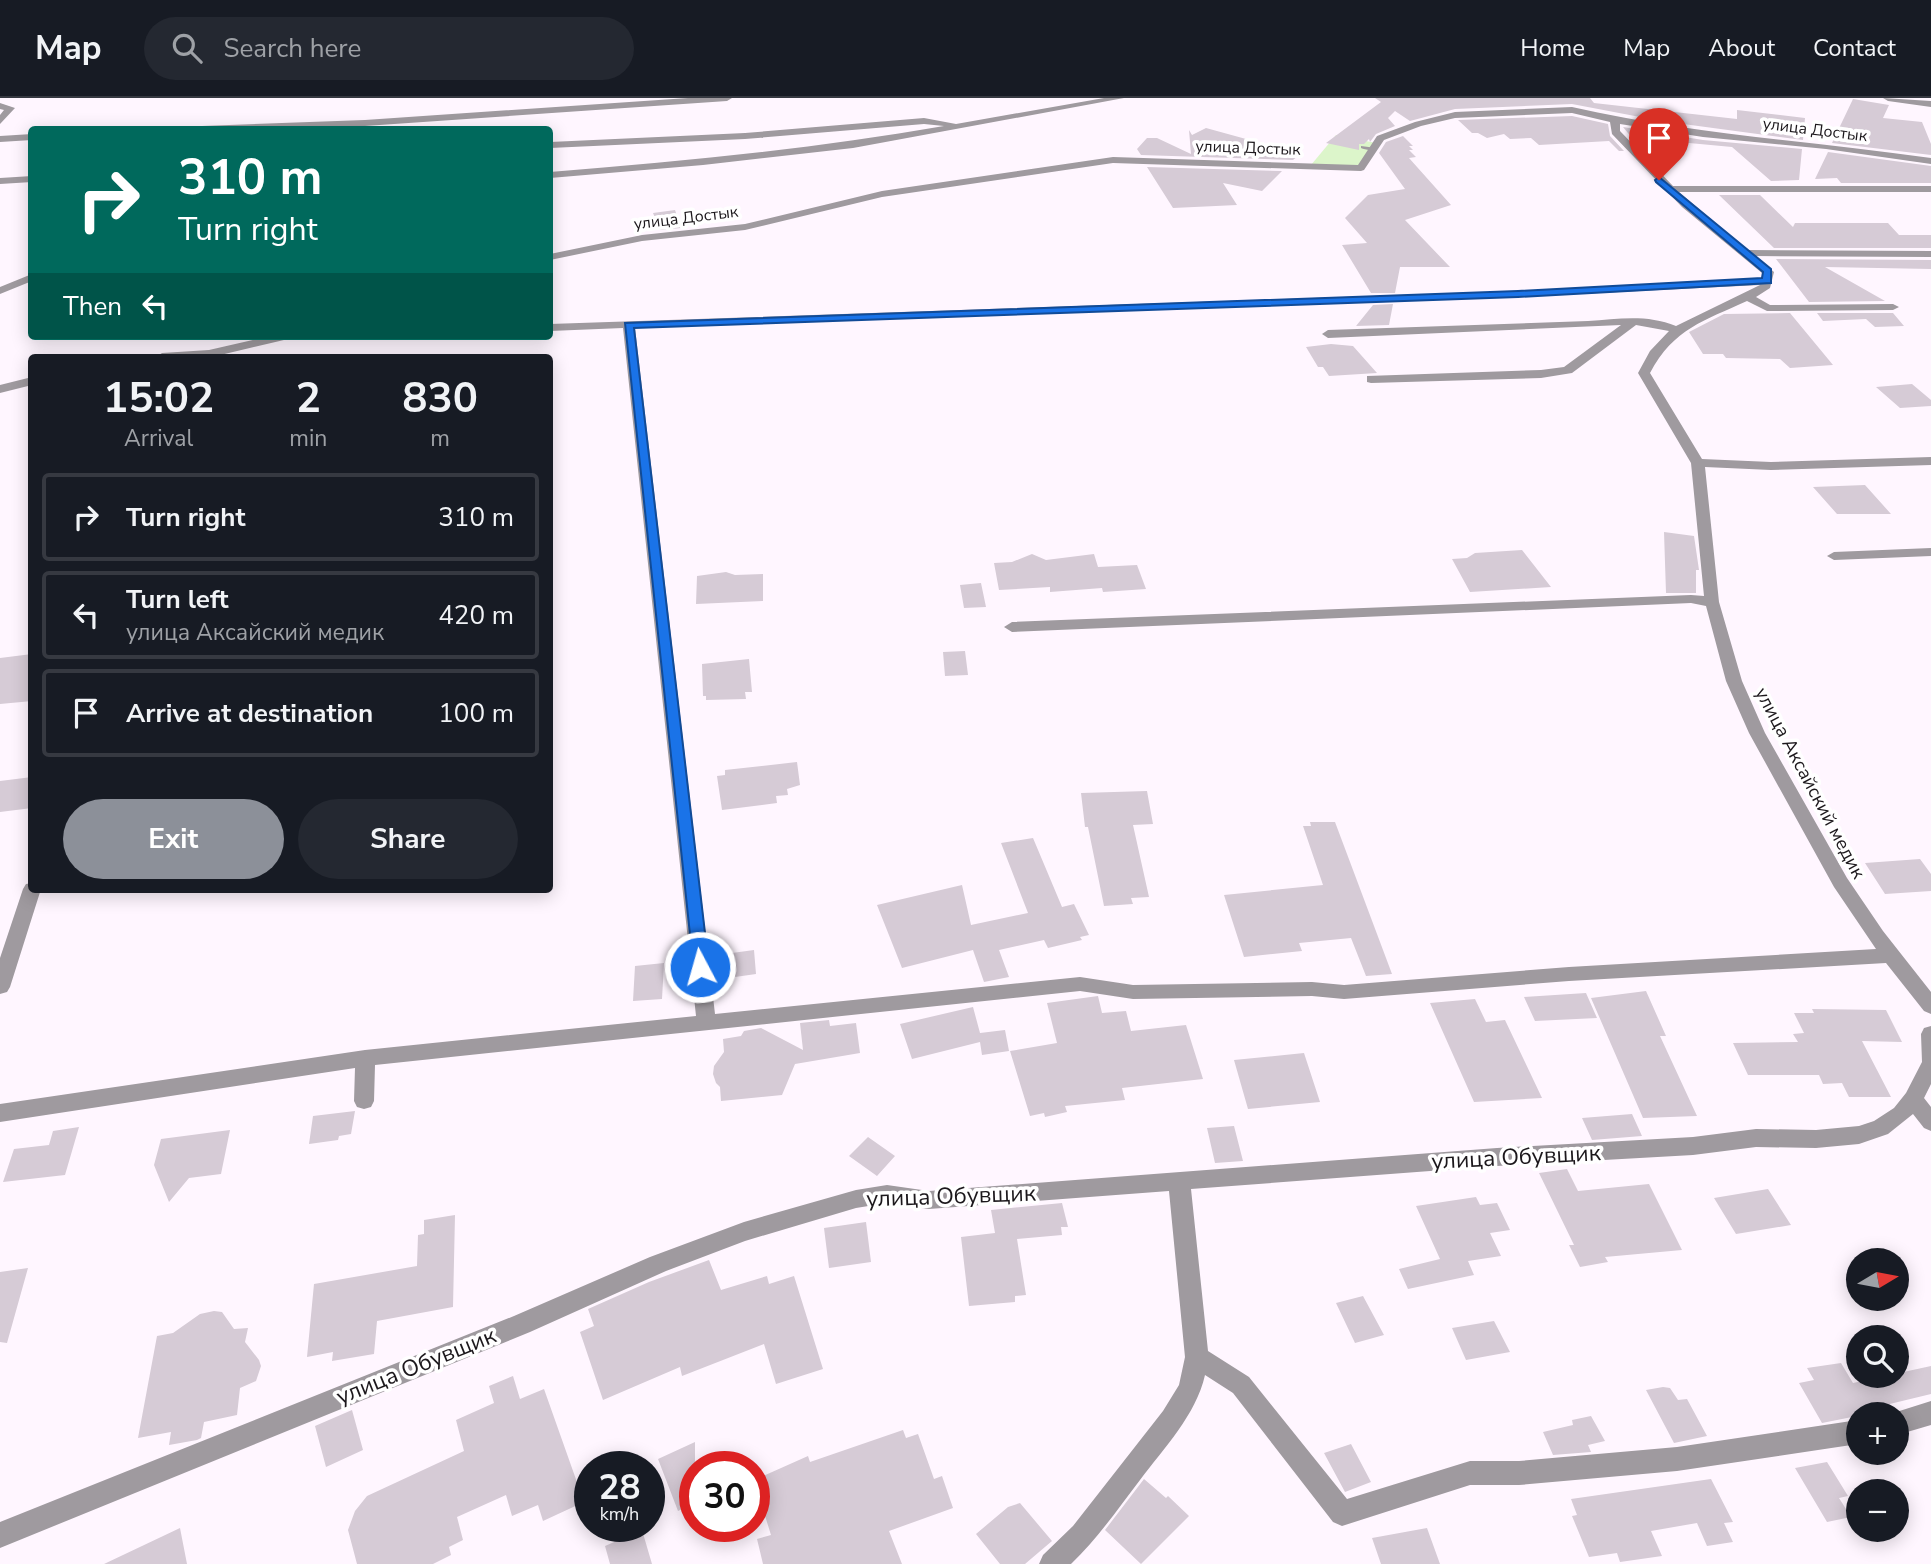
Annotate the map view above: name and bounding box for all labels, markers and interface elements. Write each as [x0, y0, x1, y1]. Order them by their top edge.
search box [144, 17, 634, 80]
text: Map [35, 26, 102, 71]
icon: search [168, 29, 206, 67]
text: Search here [224, 31, 361, 66]
text: Home [1520, 32, 1585, 64]
text: Map [1623, 32, 1670, 64]
text: About [1708, 32, 1775, 64]
text: Contact [1813, 32, 1896, 64]
pin [1629, 108, 1689, 180]
street label: улица Достык [1762, 113, 1869, 147]
icon: arrive [1640, 119, 1678, 157]
street label: улица Достык [1195, 135, 1301, 161]
text: 310 m [178, 144, 322, 211]
icon: right [63, 154, 154, 245]
street label: улица Достык [633, 201, 740, 235]
text: Turn right [178, 208, 318, 251]
icon: left [136, 287, 174, 325]
text: Then [63, 289, 122, 324]
text: 15:02 [103, 370, 214, 427]
text: 2 [296, 370, 321, 427]
text: 830 [402, 370, 478, 427]
text: Arrival [124, 423, 193, 454]
text: min [289, 423, 327, 454]
text: m [430, 423, 450, 454]
icon: right [67, 498, 105, 536]
text: Turn right [126, 500, 245, 535]
text: 310 m [438, 500, 514, 535]
text: Turn left [126, 582, 229, 617]
icon: left [67, 596, 105, 634]
text: 420 m [438, 598, 514, 633]
text: улица Аксайский медик [126, 617, 384, 648]
street label: улица Аксайский медик [1748, 683, 1872, 883]
icon: arrive [67, 694, 105, 732]
text: Arrive at destination [126, 696, 373, 731]
text: 100 m [438, 696, 514, 731]
button: Exit [63, 799, 284, 879]
button: Share [298, 799, 518, 879]
position arrow [663, 930, 737, 1004]
street label: улица Обувщик [1430, 1137, 1602, 1177]
street label: улица Обувщик [866, 1178, 1037, 1214]
north arrow [1846, 1248, 1909, 1311]
map controls [1846, 1248, 1909, 1542]
street label: улица Обувщик [332, 1320, 501, 1412]
button: search [1846, 1325, 1909, 1388]
button: + [1846, 1402, 1909, 1465]
speed limit sign: 30 [679, 1451, 770, 1542]
text: 28 [598, 1464, 641, 1511]
button: − [1846, 1479, 1909, 1542]
text: km/h [600, 1502, 639, 1526]

